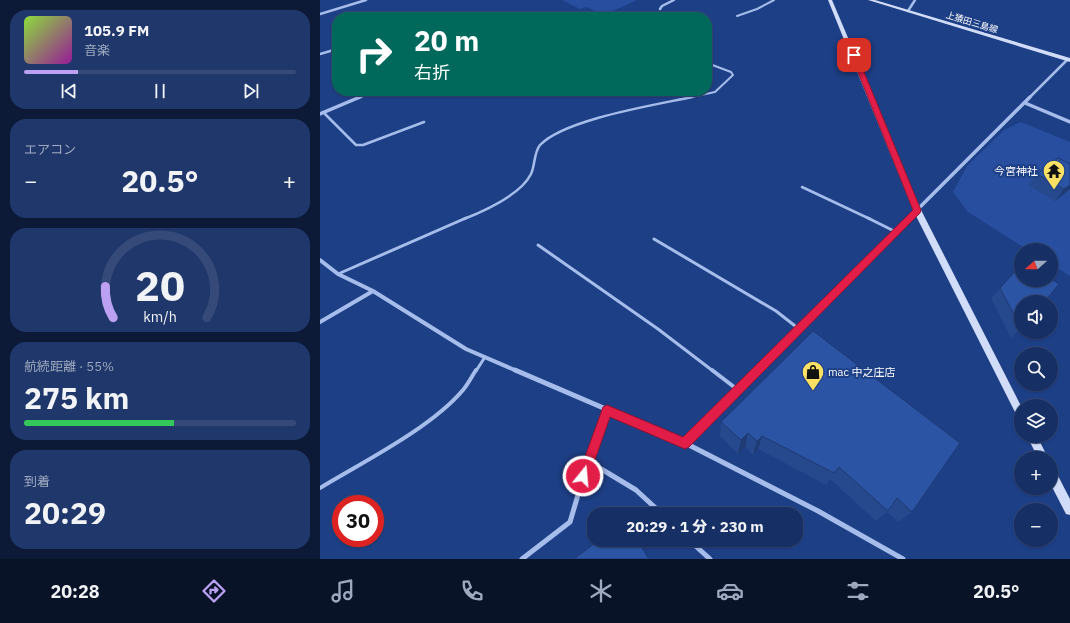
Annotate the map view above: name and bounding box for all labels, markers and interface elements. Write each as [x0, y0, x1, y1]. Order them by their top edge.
street label: 上猿田三島線 [945, 9, 1000, 35]
text: 105.9 FM [84, 21, 149, 40]
text: 20 m [414, 22, 479, 59]
icon: right [348, 28, 400, 80]
pin [837, 38, 871, 72]
text: 音楽 [84, 42, 110, 59]
icon: arrive [843, 44, 865, 66]
text: 右折 [414, 61, 450, 84]
icon: previous [58, 80, 80, 102]
icon: pause [149, 80, 171, 102]
icon: next [240, 80, 262, 102]
text: エアコン [24, 141, 76, 158]
temple icon: 今宮神社 [1041, 158, 1067, 191]
text: 20.5° [121, 161, 199, 200]
place label: 今宮神社 [994, 164, 1038, 178]
text: − [24, 166, 37, 195]
text: + [283, 166, 296, 195]
north arrow [1014, 243, 1058, 287]
map controls [1014, 243, 1058, 547]
text: 20 [135, 257, 185, 311]
button: sound [1014, 295, 1058, 339]
text: km/h [143, 306, 177, 325]
button: search [1014, 347, 1058, 391]
text: 航続距離 · 55% [24, 358, 114, 375]
shop icon: mac 中之庄店 [800, 359, 826, 392]
place label: mac 中之庄店 [828, 365, 896, 379]
text: 275 km [24, 378, 129, 417]
button: layers [1014, 399, 1058, 443]
button: + [1014, 451, 1058, 495]
position arrow [562, 455, 604, 497]
text: 到着 [24, 473, 50, 490]
text: 20:29 [24, 493, 106, 532]
speed limit sign: 30 [332, 495, 384, 547]
button: − [1014, 503, 1058, 547]
text: 20:29 · 1 分 · 230 m [626, 517, 764, 536]
icon: directions [200, 577, 228, 605]
icon: music [329, 577, 357, 605]
icon: phone [458, 577, 486, 605]
icon: climate [587, 577, 615, 605]
icon: car [716, 577, 744, 605]
icon: filters [844, 577, 872, 605]
text: 20:28 [50, 580, 100, 603]
text: 20.5° [973, 580, 1020, 603]

